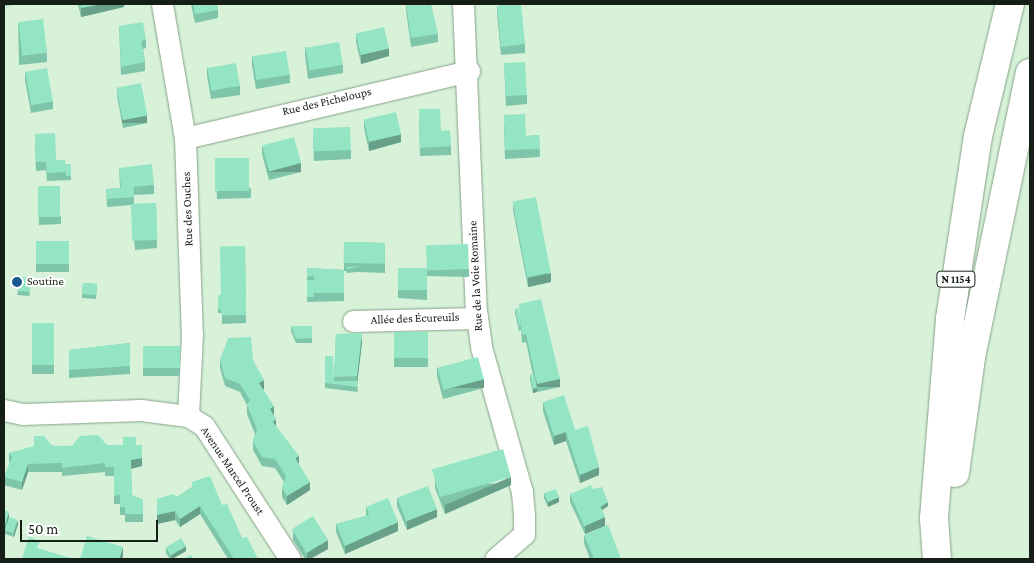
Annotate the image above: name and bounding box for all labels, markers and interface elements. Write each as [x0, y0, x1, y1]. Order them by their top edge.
street label: Rue des Picheloups [281, 85, 373, 119]
street label: Rue des Ouches [180, 171, 196, 247]
street label: Rue de la Voie Romaine [466, 220, 486, 332]
road number: N 1154 [936, 270, 976, 288]
place label: Soutine [27, 275, 64, 289]
marker: Soutine [11, 276, 23, 288]
street label: Allée des Écureuils [370, 310, 460, 328]
street label: Avenue Marcel Proust [197, 424, 267, 518]
scale bar [22, 510, 160, 542]
text: 50 m [28, 521, 58, 537]

